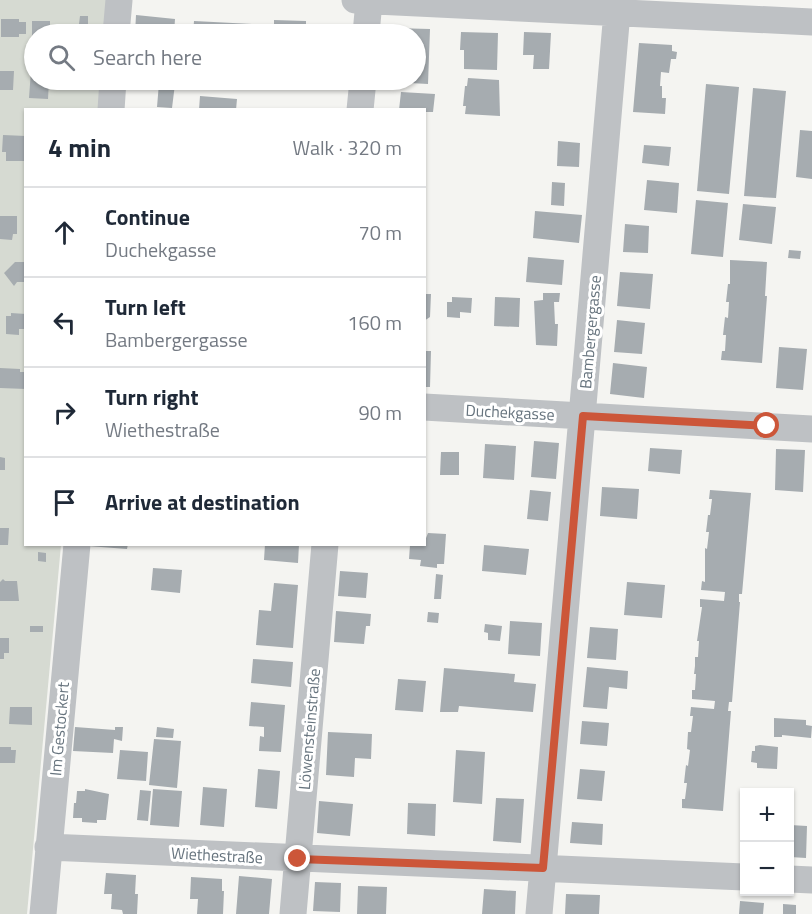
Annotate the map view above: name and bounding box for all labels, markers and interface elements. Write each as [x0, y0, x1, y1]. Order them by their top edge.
search box [24, 24, 426, 90]
text: Search here [93, 40, 202, 74]
icon: search [45, 41, 78, 74]
text: 4 min [48, 128, 111, 167]
text: Walk · 320 m [293, 132, 402, 163]
text: Continue [105, 200, 190, 234]
icon: ahead [48, 216, 81, 249]
text: 70 m [358, 217, 402, 248]
text: Duchekgasse [105, 234, 216, 265]
street label: Bambergergasse [573, 274, 607, 390]
text: Turn left [105, 290, 186, 324]
icon: left [48, 306, 81, 339]
text: 160 m [347, 307, 402, 338]
text: Bambergergasse [105, 324, 248, 355]
text: Turn right [105, 380, 199, 414]
icon: right [48, 396, 81, 429]
text: 90 m [358, 397, 402, 428]
street label: Duchekgasse [465, 398, 555, 426]
route start [753, 412, 779, 438]
text: Wiethestraße [105, 414, 220, 445]
text: Arrive at destination [105, 485, 300, 519]
icon: arrive [48, 486, 81, 519]
street label: Löwensteinstraße [292, 667, 326, 791]
street label: Im Gestockert [43, 681, 75, 777]
map controls [740, 788, 794, 896]
button: + [740, 788, 794, 842]
street label: Wiethestraße [170, 841, 264, 869]
button: − [740, 842, 794, 896]
route end [284, 845, 310, 871]

